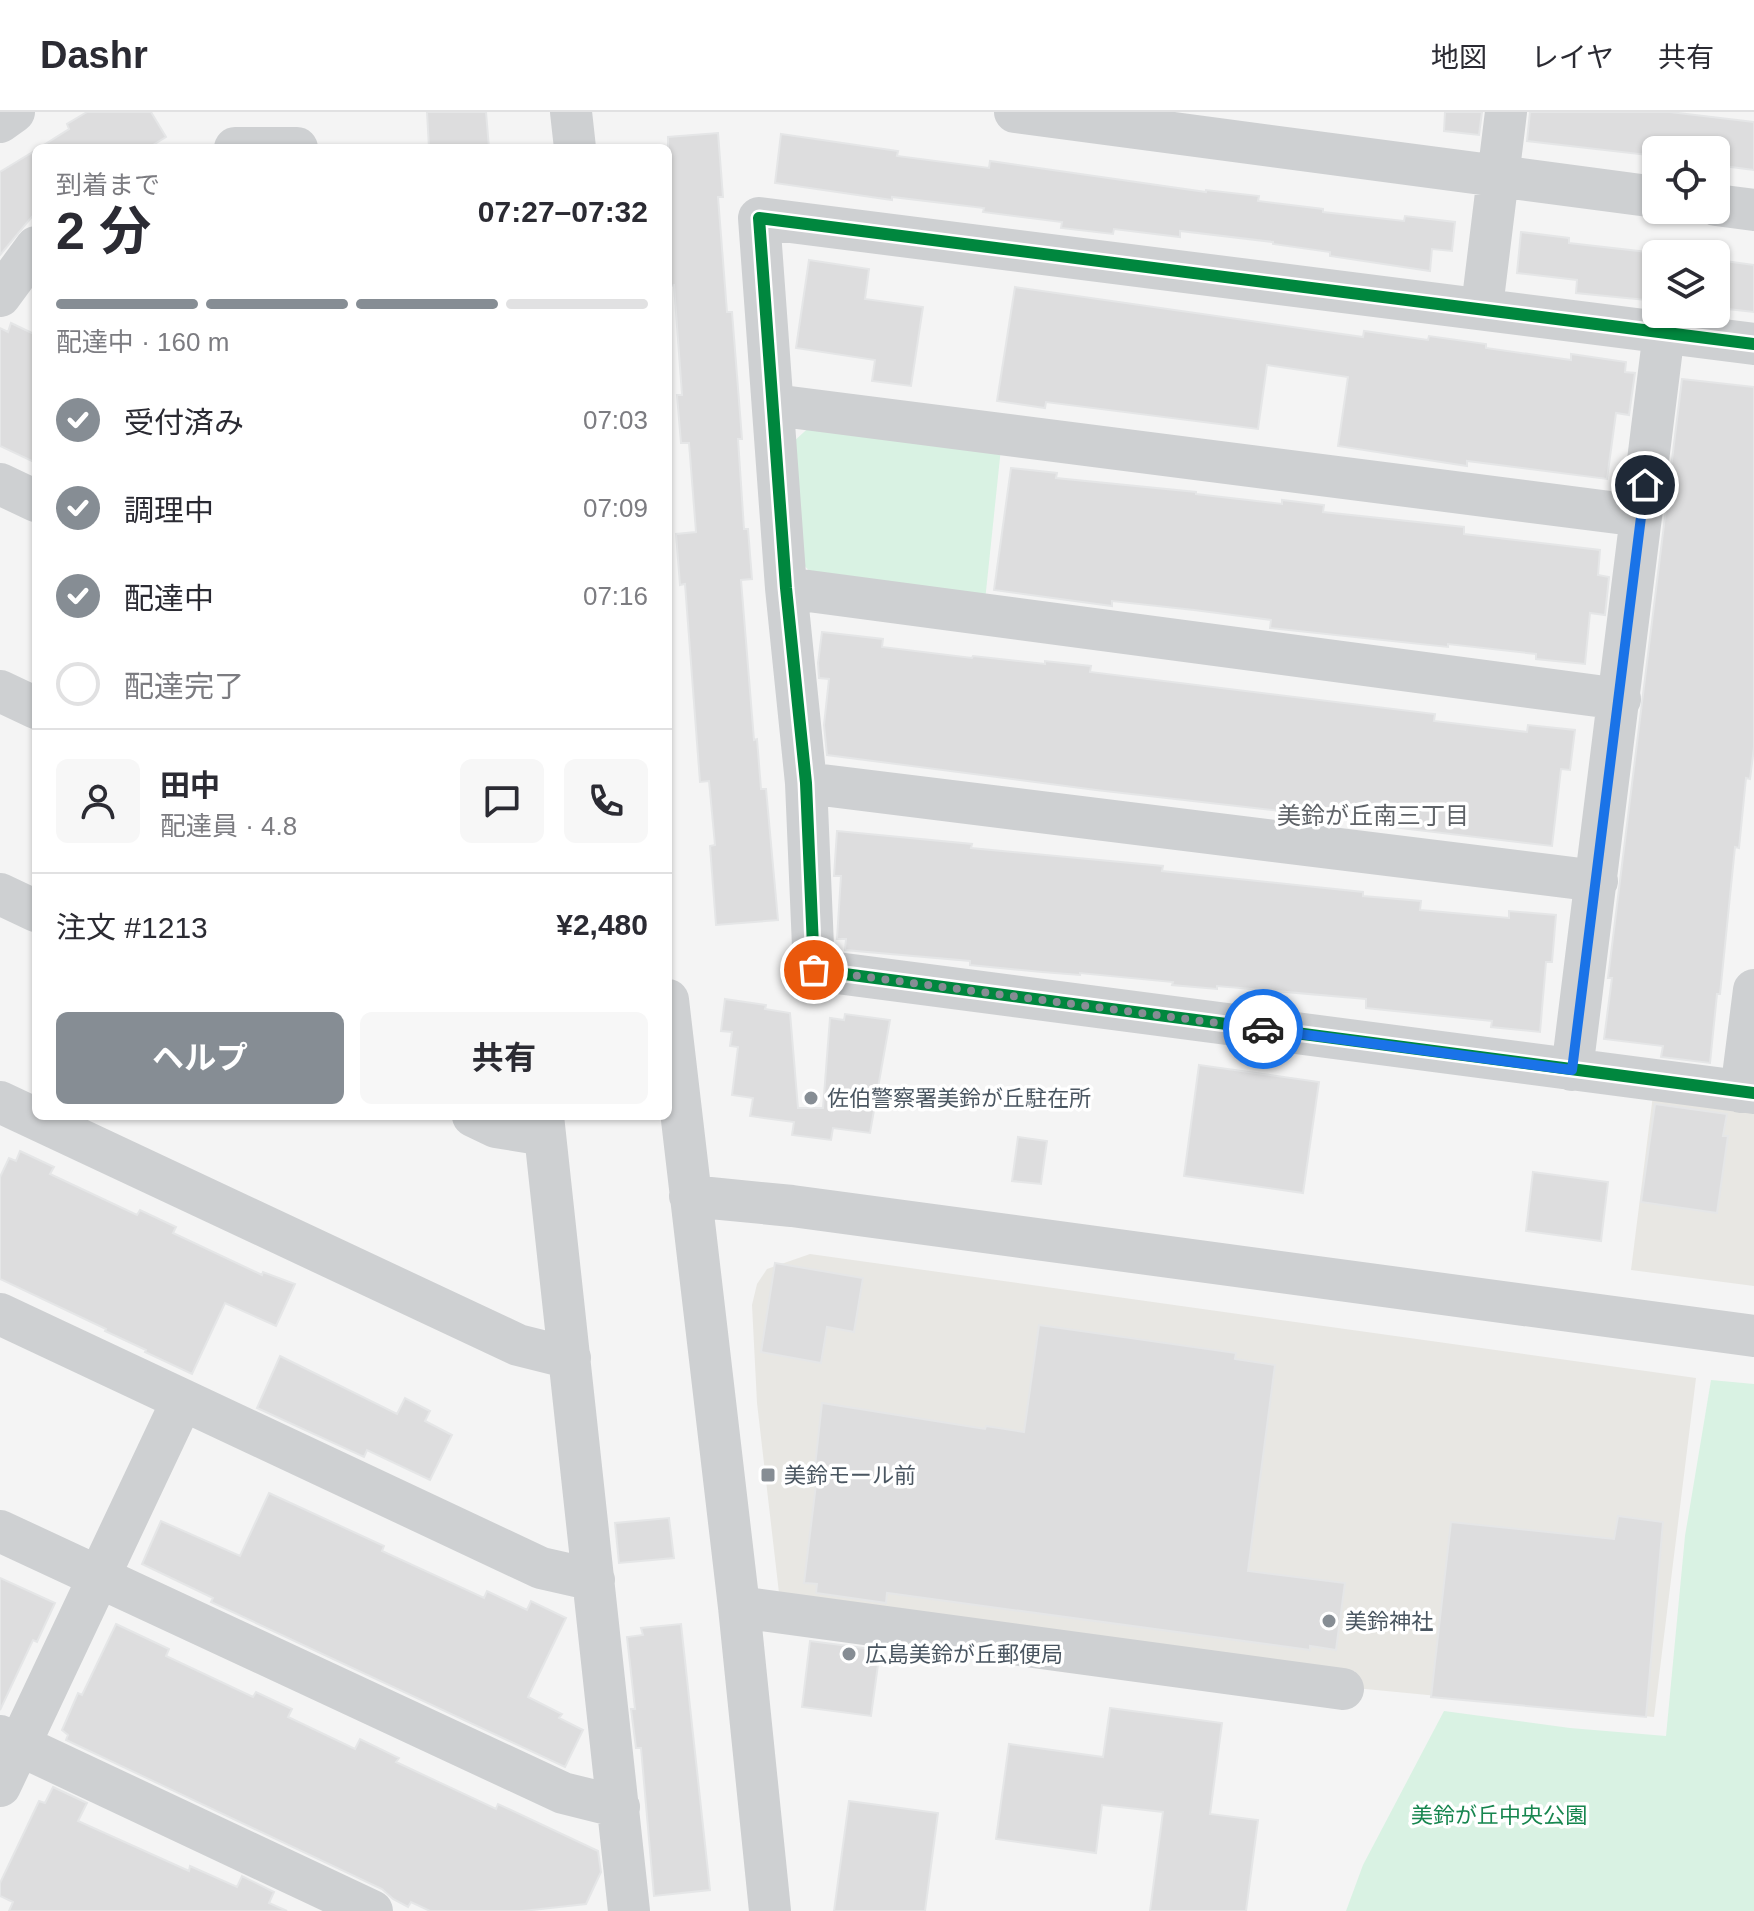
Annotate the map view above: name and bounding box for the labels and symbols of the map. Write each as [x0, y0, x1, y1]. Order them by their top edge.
pin [1611, 451, 1679, 519]
district label: 美鈴が丘南三丁目 [1277, 802, 1469, 829]
pin [780, 936, 848, 1004]
courier [1223, 989, 1303, 1069]
place label: 佐伯警察署美鈴が丘駐在所 [827, 1086, 1091, 1111]
marker: 佐伯警察署美鈴が丘駐在所 [802, 1089, 820, 1107]
place label: 美鈴モール前 [784, 1463, 916, 1488]
marker: 美鈴モール前 [759, 1466, 777, 1484]
place label: 美鈴神社 [1345, 1609, 1433, 1634]
marker: 美鈴神社 [1320, 1612, 1338, 1630]
place label: 広島美鈴が丘郵便局 [865, 1642, 1063, 1667]
marker: 広島美鈴が丘郵便局 [840, 1645, 858, 1663]
park label: 美鈴が丘中央公園 [1411, 1803, 1587, 1828]

